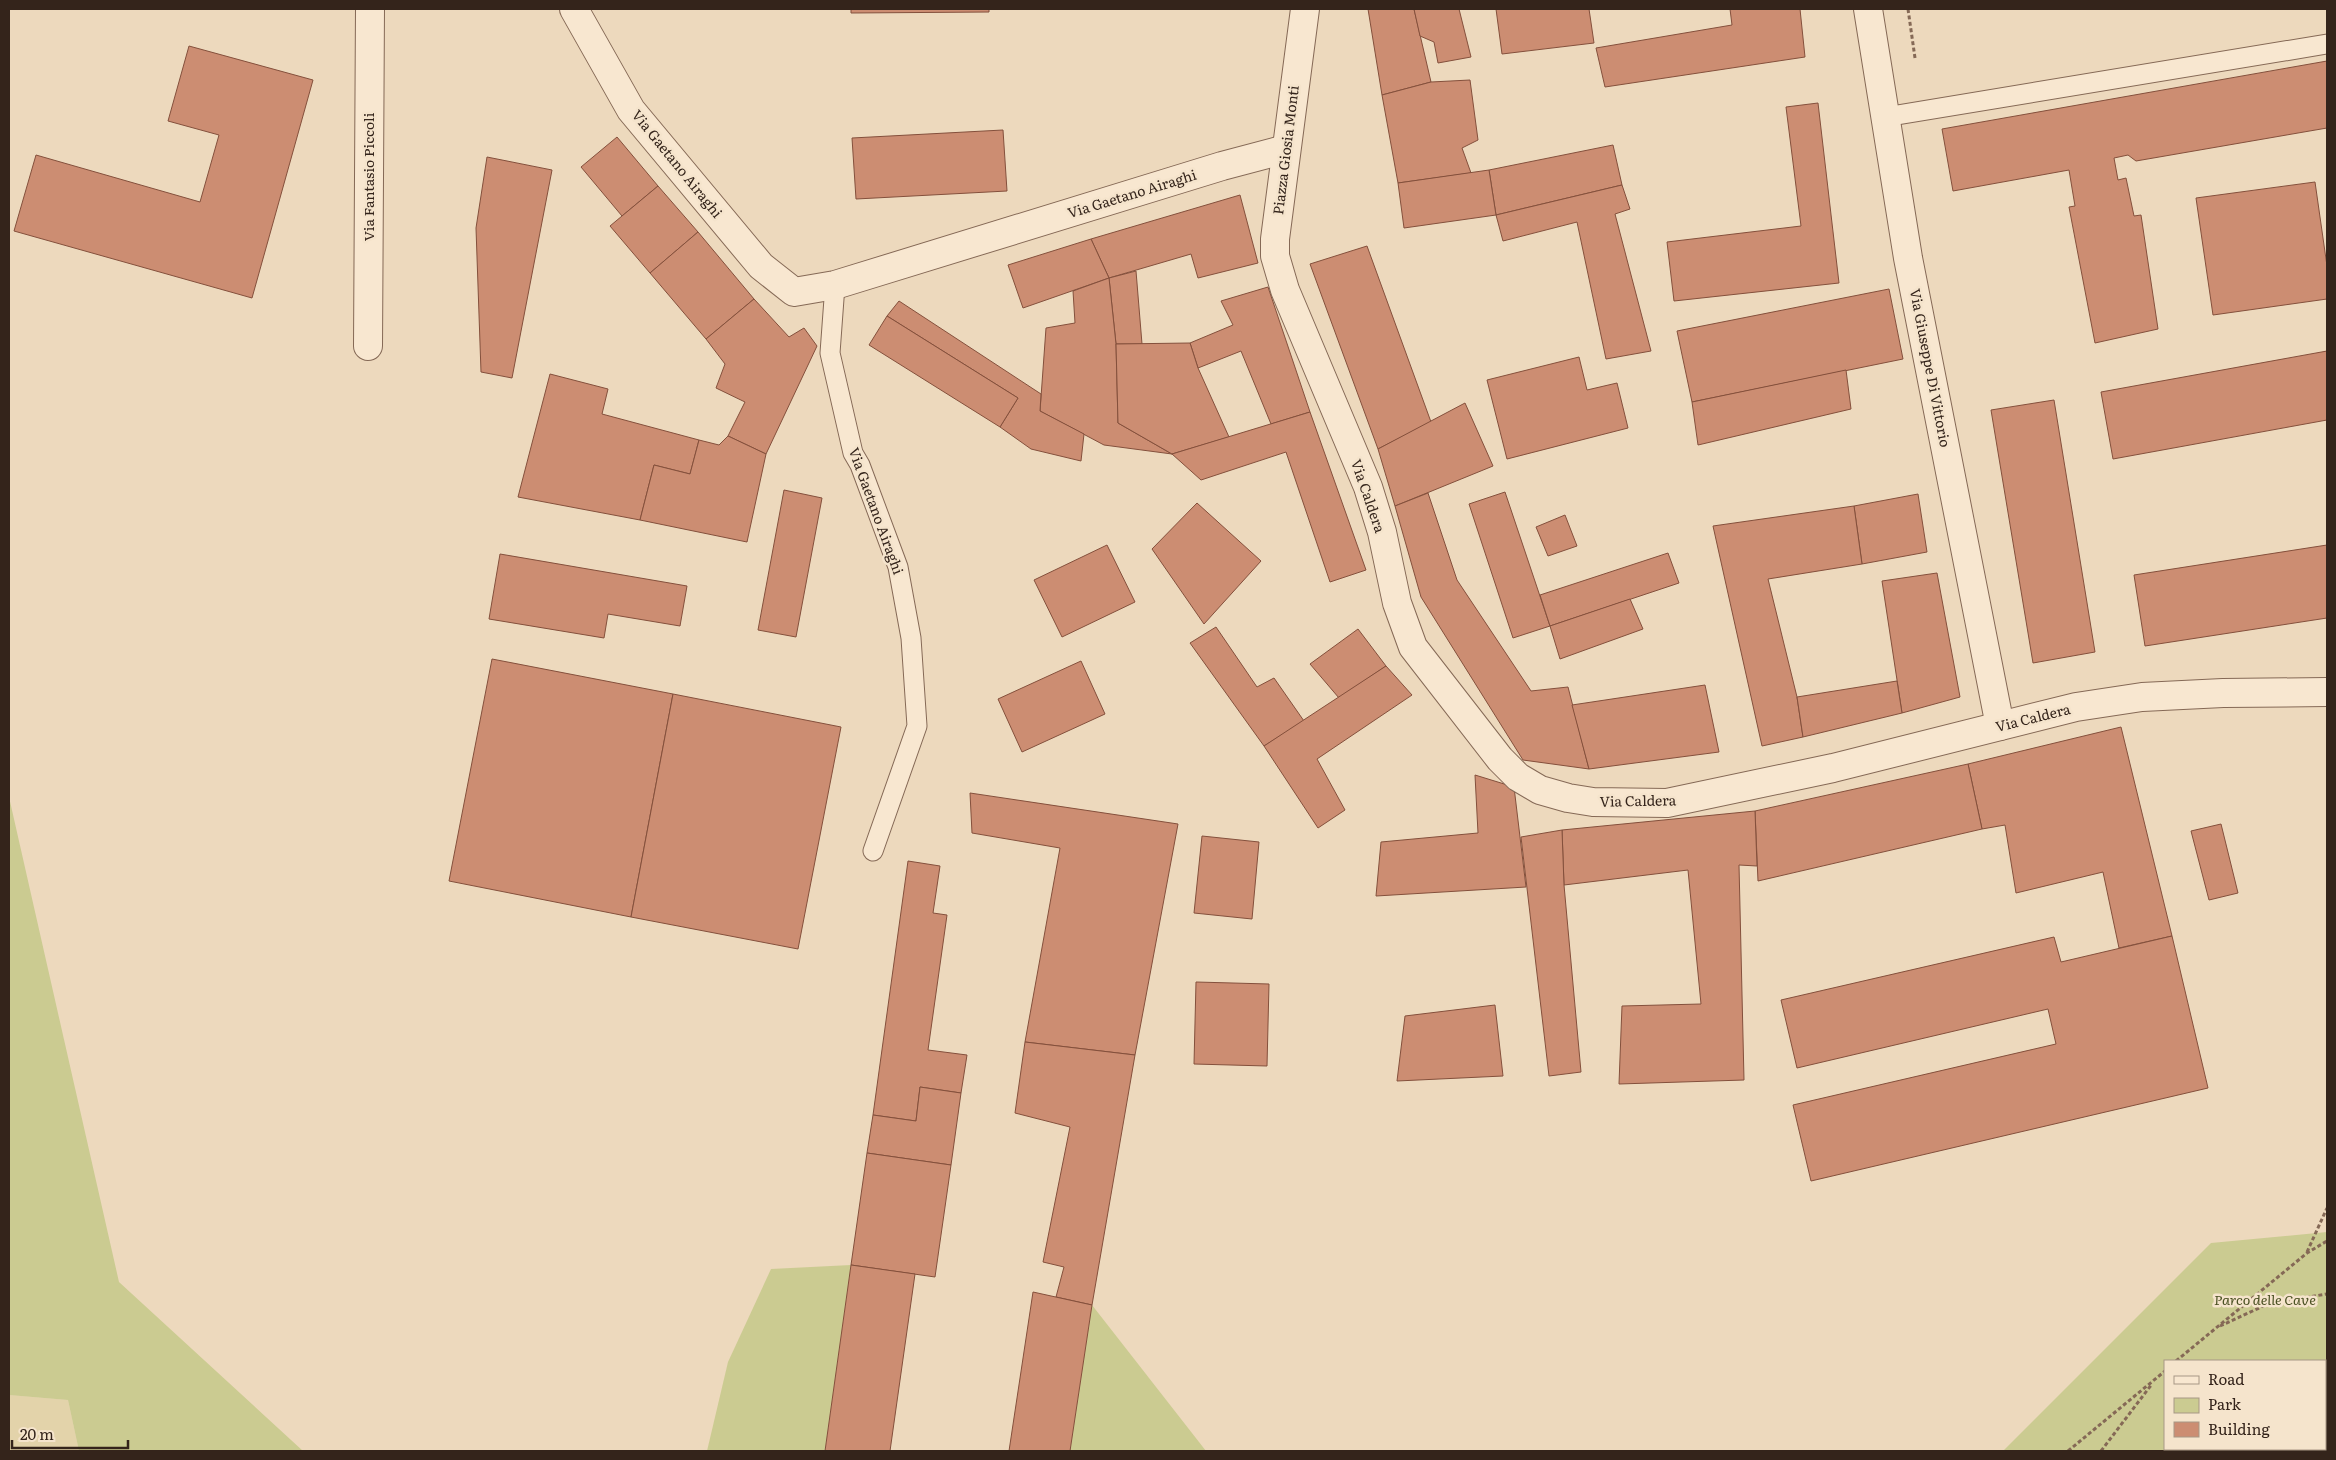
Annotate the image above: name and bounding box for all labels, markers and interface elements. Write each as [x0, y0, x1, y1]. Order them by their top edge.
street label: Piazza Giosia Monti [1267, 84, 1303, 216]
street label: Via Gaetano Airaghi [628, 105, 728, 222]
street label: Via Fantasio Piccoli [358, 112, 378, 241]
street label: Via Gaetano Airaghi [1065, 164, 1199, 222]
street label: Via Giuseppe Di Vittorio [1906, 287, 1956, 449]
street label: Via Gaetano Airaghi [845, 444, 909, 577]
street label: Via Caldera [1347, 456, 1391, 536]
street label: Via Caldera [1993, 698, 2073, 736]
street label: Via Caldera [1600, 789, 1677, 811]
park label: Parco delle Cave [2214, 1289, 2316, 1309]
legend [2164, 1360, 2326, 1450]
text: Road [2208, 1367, 2244, 1390]
text: Park [2208, 1392, 2242, 1415]
text: Building [2208, 1417, 2270, 1440]
scale bar [12, 1418, 129, 1450]
text: 20 m [20, 1422, 54, 1445]

